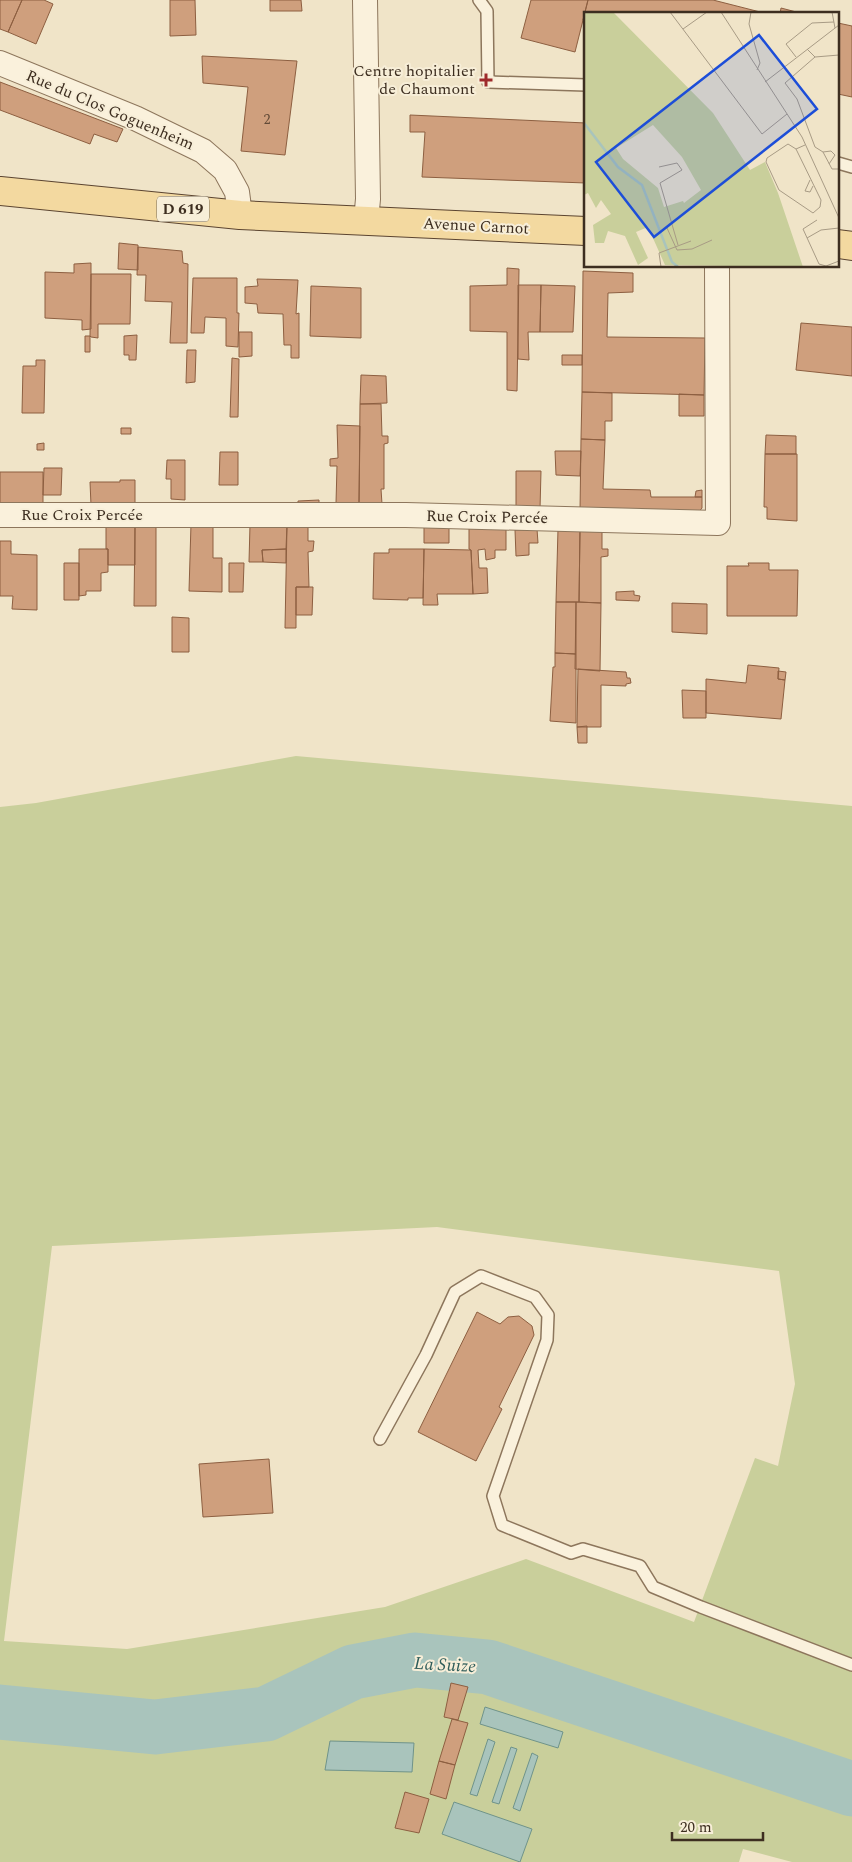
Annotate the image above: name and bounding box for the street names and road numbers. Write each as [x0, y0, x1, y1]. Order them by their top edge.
street label: Rue du Clos Goguenheim [22, 64, 198, 156]
road number: D 619 [157, 196, 209, 222]
street label: Avenue Carnot [422, 211, 530, 241]
street label: Rue Croix Percée [21, 503, 143, 527]
street label: Rue Croix Percée [426, 504, 548, 530]

